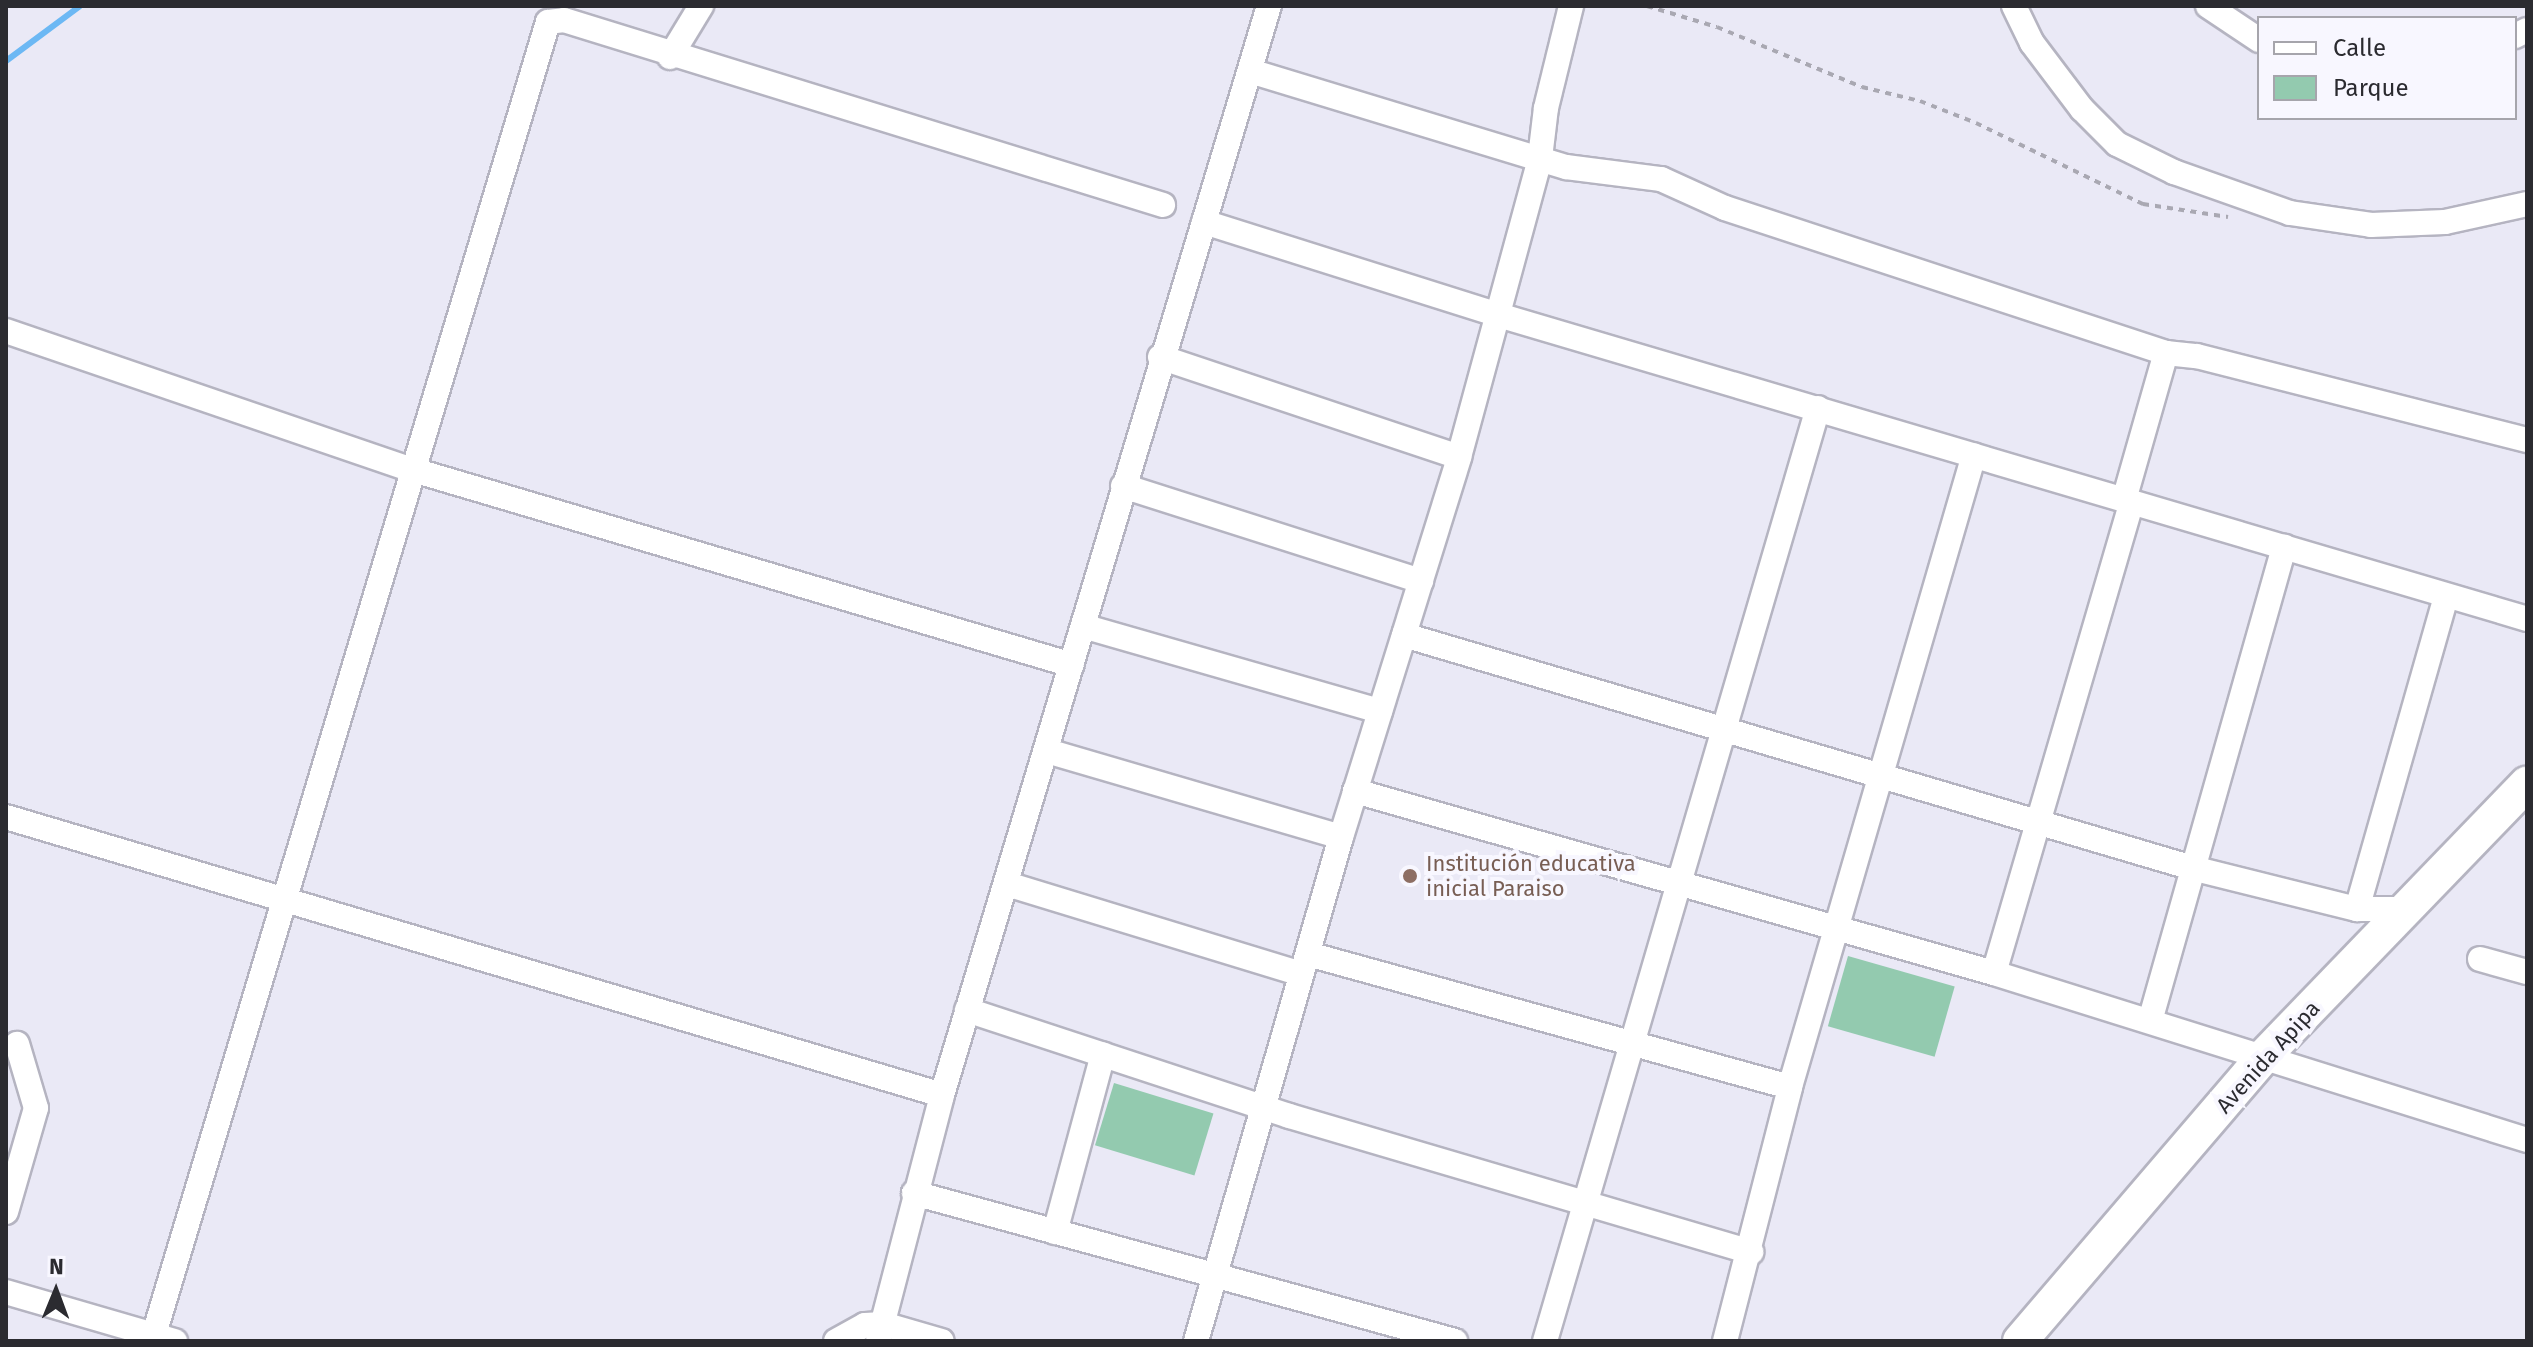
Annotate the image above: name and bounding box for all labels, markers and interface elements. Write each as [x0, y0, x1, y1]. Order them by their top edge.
legend [2257, 16, 2517, 120]
text: Calle [2333, 34, 2386, 62]
text: Parque [2333, 74, 2409, 102]
place label: Institución educativa inicial Paraiso [1426, 850, 1636, 902]
marker: Institución educativa inicial Paraiso [1401, 867, 1419, 885]
street label: Avenida Apipa [2211, 995, 2325, 1119]
north arrow [16, 1251, 96, 1331]
text: N [49, 1253, 64, 1280]

